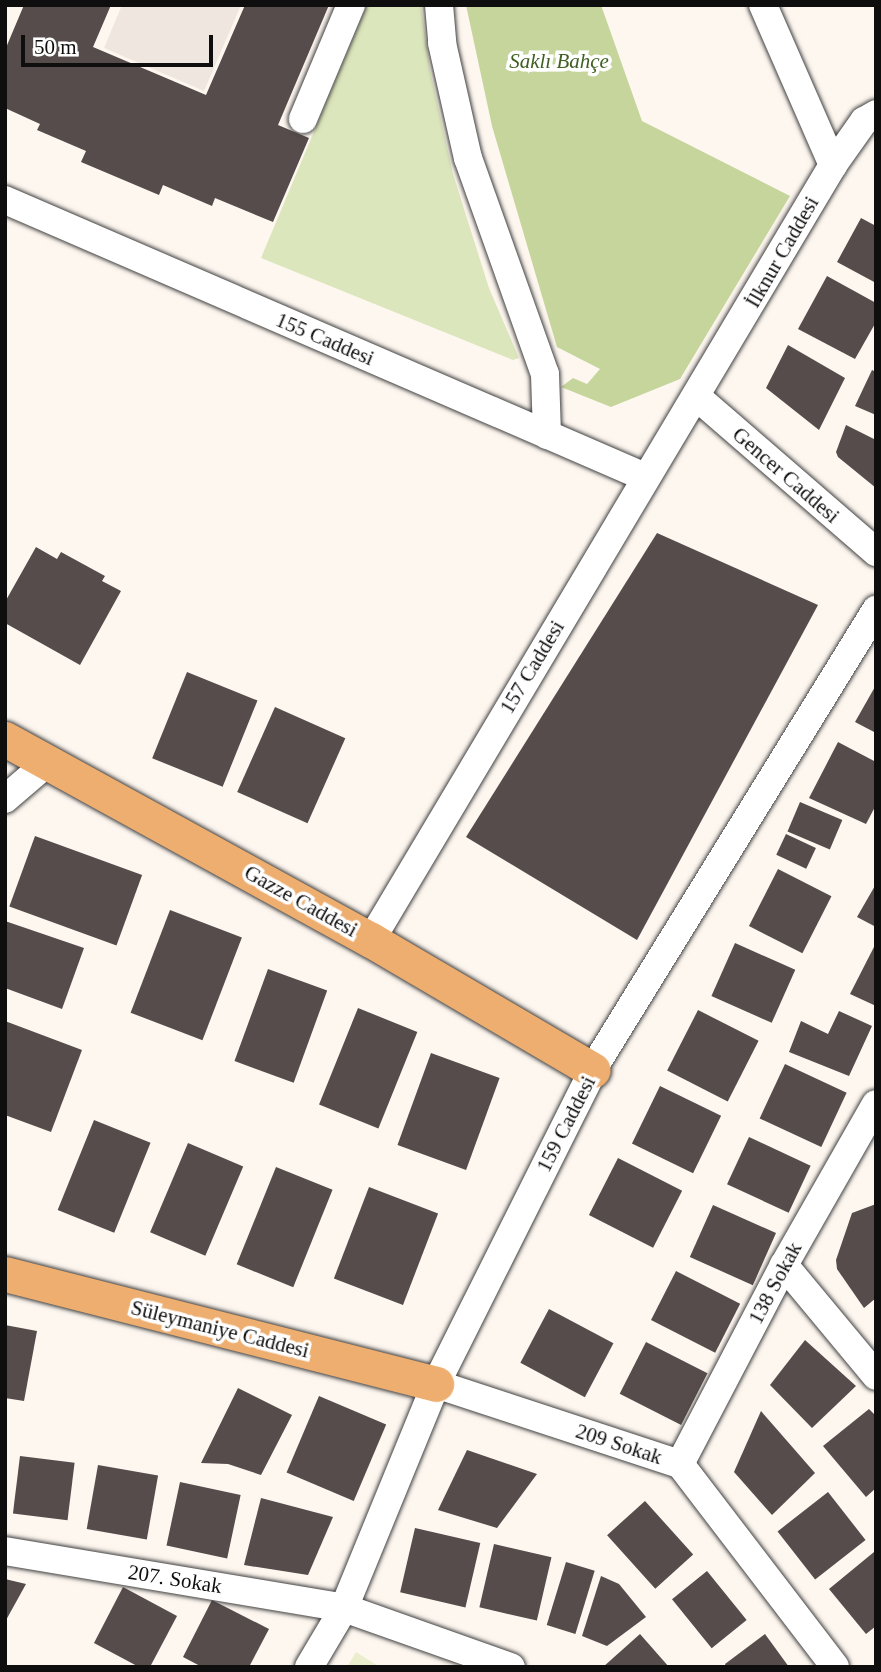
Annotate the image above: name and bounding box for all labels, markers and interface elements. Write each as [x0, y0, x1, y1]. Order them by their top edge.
scale bar [24, 21, 217, 65]
text: 50 m [34, 35, 77, 59]
park label: Saklı Bahçe [509, 48, 609, 74]
street label: İlknur Caddesi [740, 192, 824, 312]
street label: 155 Caddesi [272, 307, 378, 371]
street label: Gencer Caddesi [727, 422, 845, 528]
street label: 157 Caddesi [494, 616, 570, 718]
street label: Gazze Caddesi [240, 860, 362, 942]
street label: 159 Caddesi [531, 1072, 601, 1176]
street label: 138 Sokak [743, 1238, 807, 1328]
street label: Süleymaniye Caddesi [128, 1295, 312, 1363]
street label: 209 Sokak [573, 1418, 665, 1470]
street label: 207. Sokak [126, 1559, 224, 1599]

